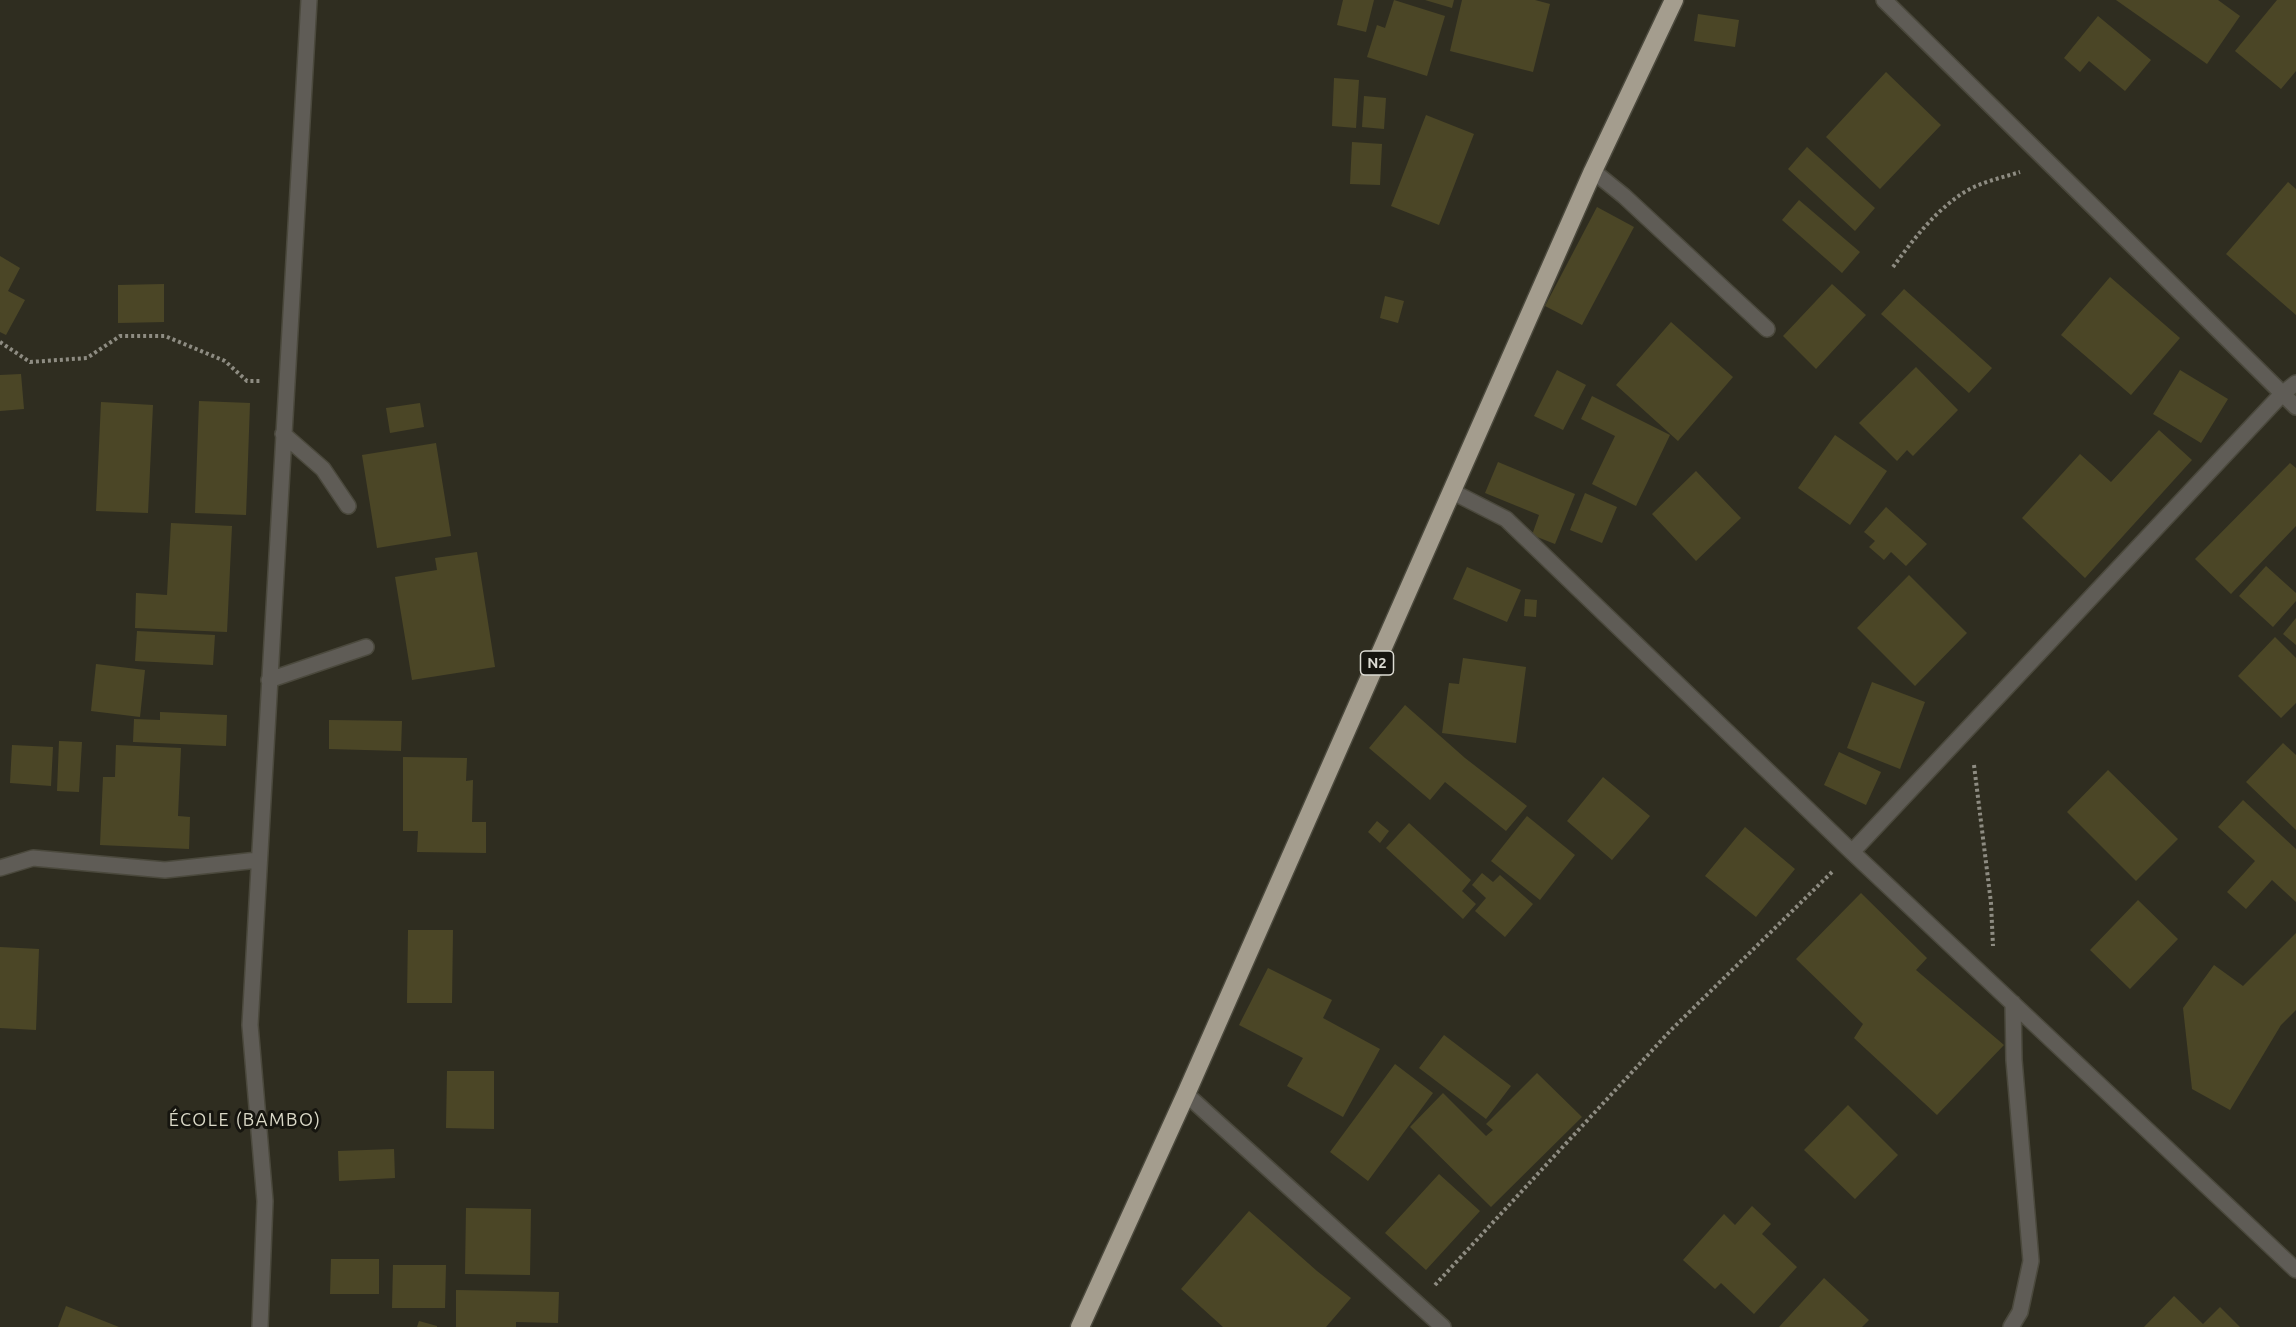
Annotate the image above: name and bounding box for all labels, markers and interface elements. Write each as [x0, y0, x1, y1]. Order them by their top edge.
road number: N2 [1360, 651, 1394, 675]
district label: ÉCOLE (BAMBO) [169, 1109, 321, 1131]

